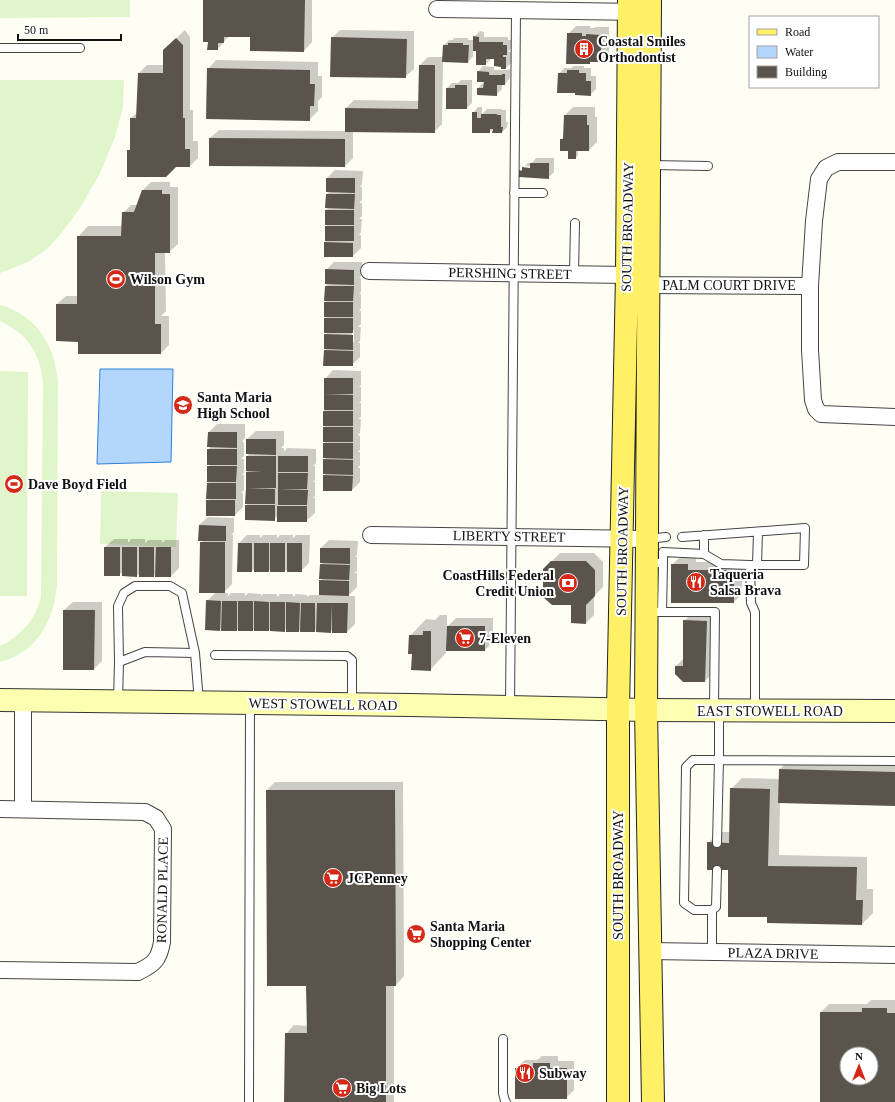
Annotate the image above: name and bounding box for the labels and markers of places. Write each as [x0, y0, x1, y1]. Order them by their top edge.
place label: Coastal Smiles Orthodontist [598, 34, 686, 65]
building icon: Coastal Smiles Orthodontist [573, 38, 595, 60]
sports icon: Wilson Gym [105, 268, 127, 290]
place label: Wilson Gym [130, 272, 205, 287]
place label: Santa Maria High School [197, 390, 272, 421]
school or university icon: Santa Maria High School [172, 394, 194, 416]
sports icon: Dave Boyd Field [3, 473, 25, 495]
place label: Dave Boyd Field [28, 477, 127, 492]
place label: Taqueria Salsa Brava [710, 567, 781, 598]
place label: CoastHills Federal Credit Union [442, 568, 554, 599]
restaurant icon: Taqueria Salsa Brava [685, 571, 707, 593]
bank icon: CoastHills Federal Credit Union [557, 572, 579, 594]
supermarket icon: 7-Eleven [454, 627, 476, 649]
place label: 7-Eleven [479, 631, 531, 646]
supermarket icon: JCPenney [322, 867, 344, 889]
place label: JCPenney [347, 871, 408, 886]
place label: Santa Maria Shopping Center [430, 919, 532, 950]
supermarket icon: Santa Maria Shopping Center [405, 923, 427, 945]
restaurant icon: Subway [514, 1062, 536, 1084]
place label: Subway [539, 1066, 586, 1081]
supermarket icon: Big Lots [331, 1077, 353, 1099]
place label: Big Lots [356, 1081, 407, 1096]

